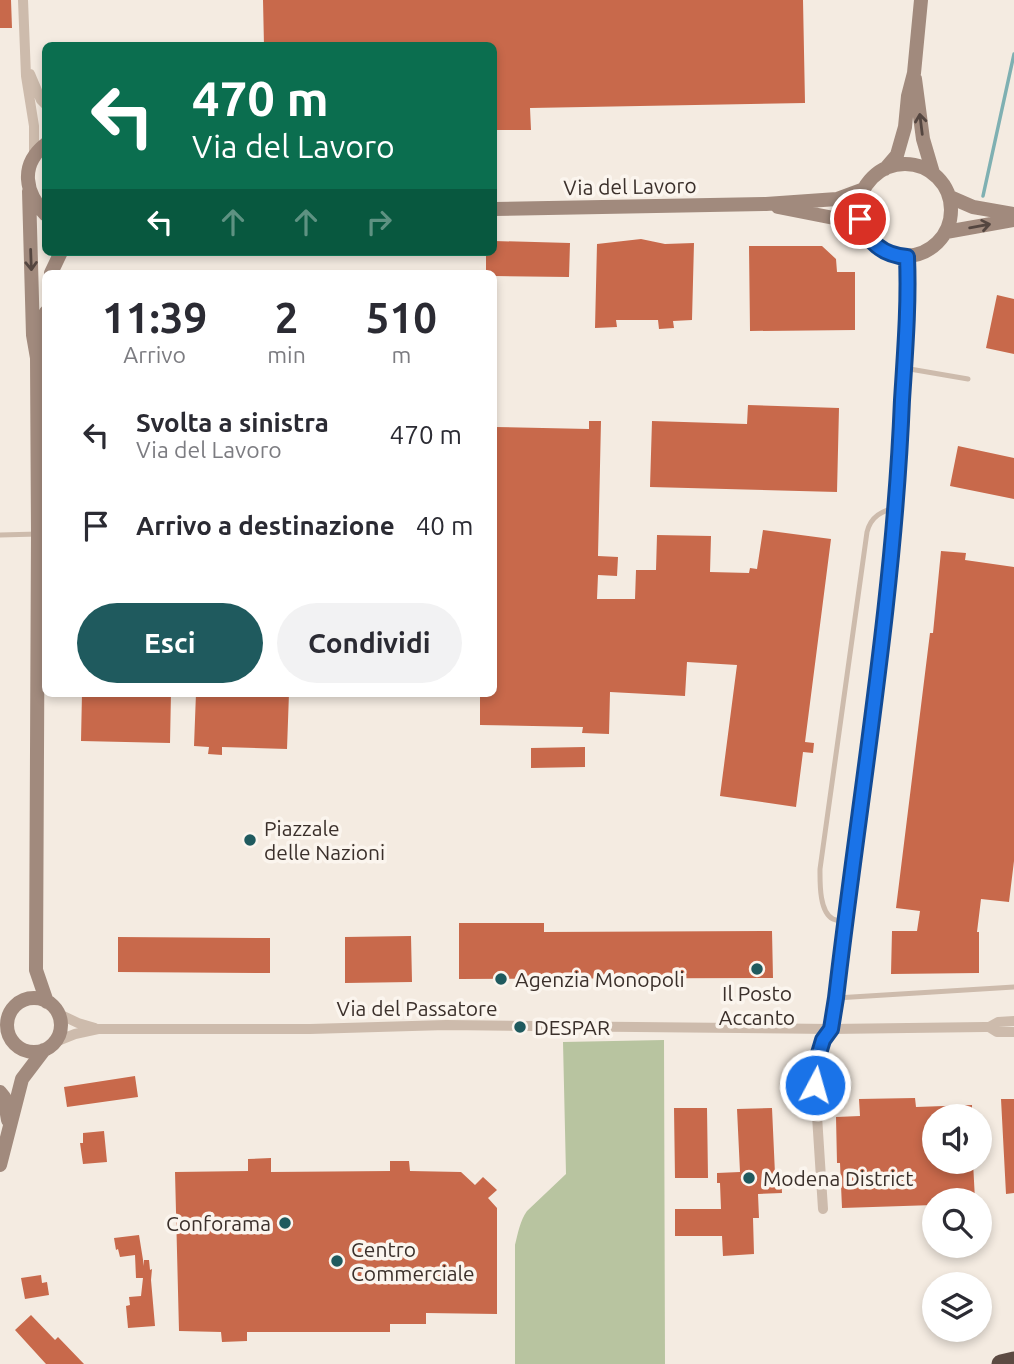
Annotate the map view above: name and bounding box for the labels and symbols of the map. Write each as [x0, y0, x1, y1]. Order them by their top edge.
one-way arrow [915, 113, 928, 136]
street label: Via del Lavoro [563, 173, 697, 199]
pin [830, 189, 890, 249]
one-way arrow [968, 219, 991, 232]
one-way arrow [24, 248, 38, 271]
place label: Piazzale delle Nazioni [264, 816, 385, 864]
marker: Piazzale delle Nazioni [242, 832, 258, 848]
marker: Il Posto Accanto [749, 961, 765, 977]
place label: Agenzia Monopoli [515, 967, 685, 991]
marker: Agenzia Monopoli [493, 971, 509, 987]
place label: Il Posto Accanto [719, 981, 795, 1029]
street label: Via del Passatore [336, 996, 498, 1020]
place label: DESPAR [534, 1015, 610, 1039]
marker: DESPAR [512, 1019, 528, 1035]
position arrow [778, 1048, 852, 1122]
place label: Modena District [763, 1166, 913, 1190]
marker: Modena District [741, 1170, 757, 1186]
place label: Conforama [166, 1211, 271, 1235]
marker: Conforama [277, 1215, 293, 1231]
place label: Centro Commerciale [351, 1237, 475, 1285]
marker: Centro Commerciale [329, 1253, 345, 1269]

